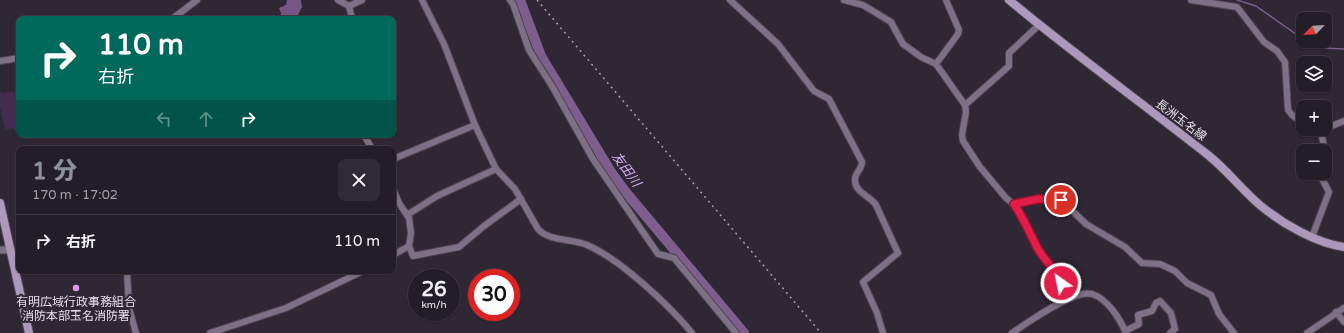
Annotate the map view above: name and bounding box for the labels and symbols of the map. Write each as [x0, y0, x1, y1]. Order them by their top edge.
north arrow [1296, 12, 1332, 48]
street label: 長洲玉名線 [1153, 96, 1209, 144]
water label: 友田川 [608, 149, 645, 192]
pin [1044, 183, 1078, 217]
position arrow [1040, 262, 1082, 304]
speed limit sign: 30 [468, 269, 520, 321]
marker: 有明広域行政事務組合 消防本部玉名消防署 [71, 283, 81, 293]
place label: 有明広域行政事務組合 消防本部玉名消防署 [16, 295, 136, 323]

